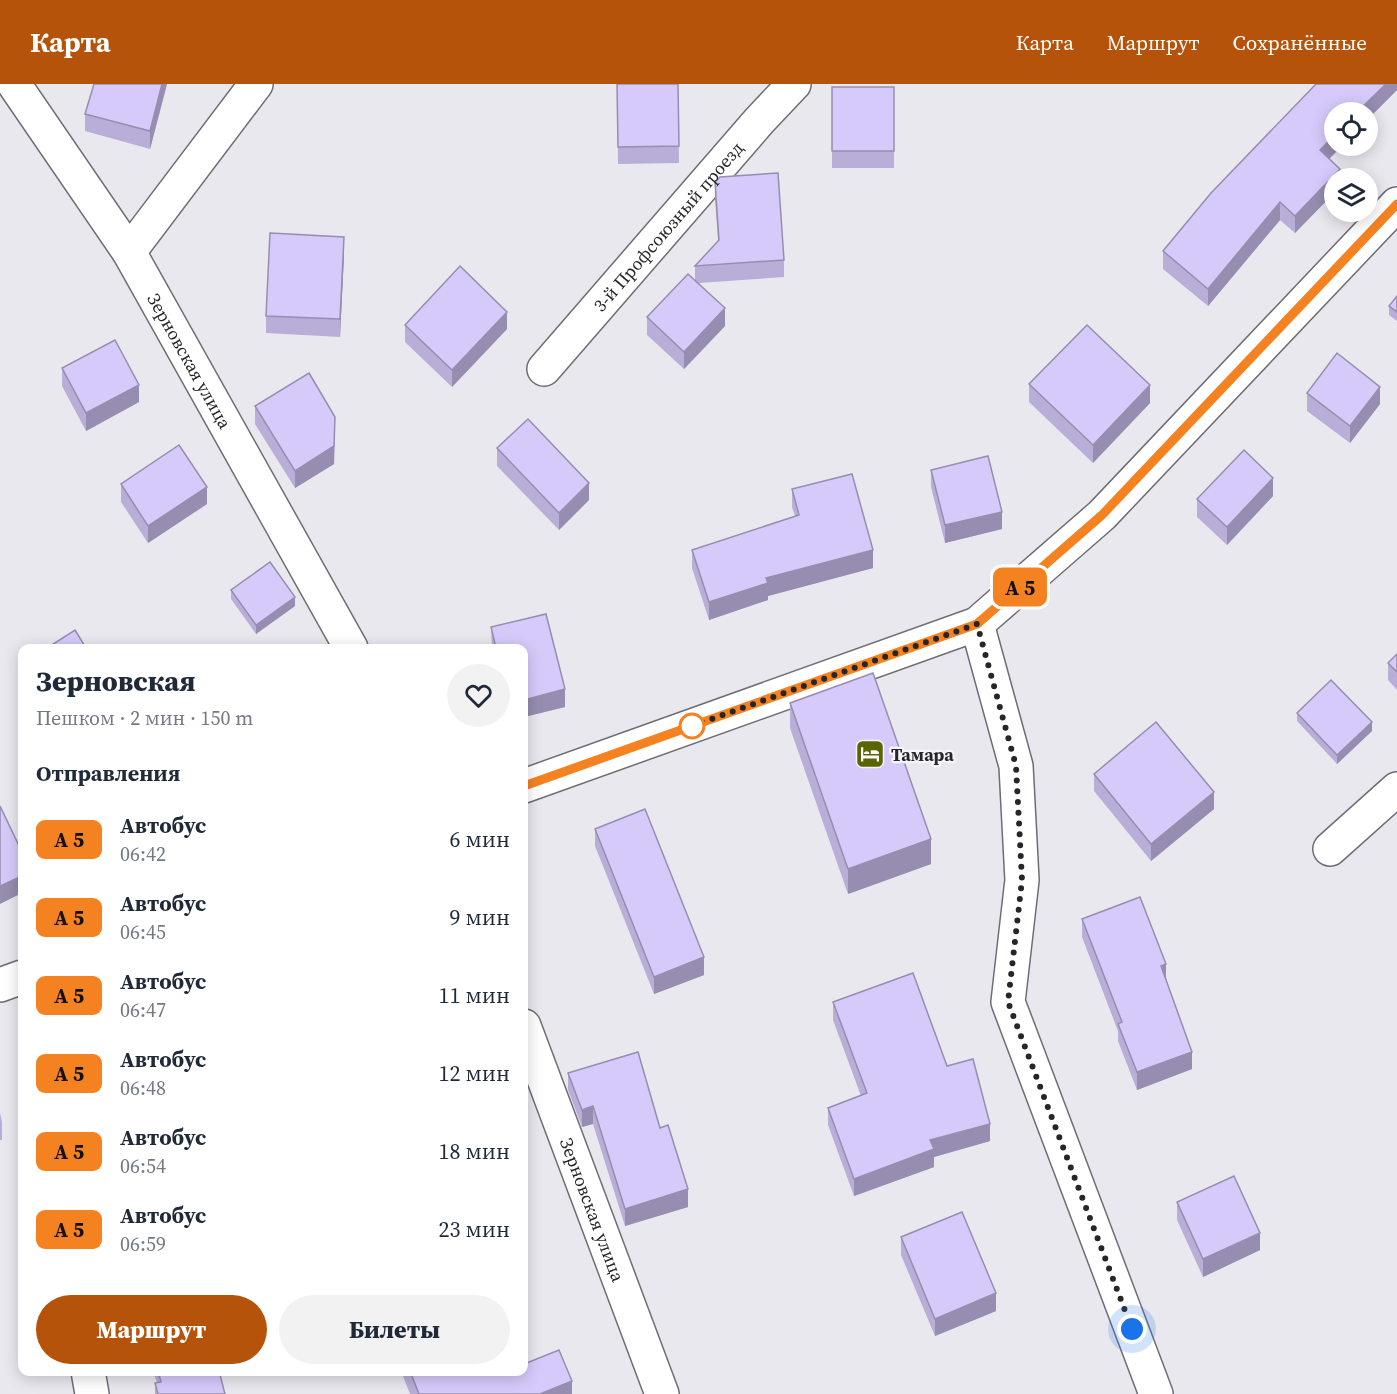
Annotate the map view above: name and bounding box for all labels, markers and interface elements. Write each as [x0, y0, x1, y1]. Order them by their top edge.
text: Карта [30, 23, 111, 61]
text: Карта [1016, 28, 1074, 57]
text: Маршрут [1107, 28, 1200, 57]
text: Сохранённые [1233, 28, 1367, 57]
map controls [1324, 102, 1378, 222]
button: locate [1324, 102, 1378, 156]
street label: 3-й Профсоюзный проезд [587, 136, 749, 317]
button: layers [1324, 168, 1378, 222]
street label: Зерновская улица [142, 288, 238, 434]
line badge: A 5 [986, 568, 1054, 606]
text: A 5 [1005, 573, 1035, 602]
text: Зерновская [36, 662, 196, 700]
button: heart [447, 664, 510, 727]
text: Пешком · 2 мин · 150 m [36, 704, 253, 732]
unlabelled marker [679, 713, 705, 739]
hotel icon: Тамара [854, 738, 886, 770]
place label: Тамара [891, 742, 954, 767]
text: Отправления [36, 758, 180, 788]
text: Автобус [120, 810, 206, 840]
text: 6 мин [449, 824, 510, 854]
text: A 5 [54, 825, 84, 854]
text: 06:42 [120, 840, 166, 868]
text: Автобус [120, 888, 206, 918]
text: 9 мин [449, 902, 510, 932]
text: A 5 [54, 903, 84, 932]
text: 06:45 [120, 918, 166, 946]
text: Автобус [120, 966, 206, 996]
text: 11 мин [438, 980, 510, 1010]
text: A 5 [54, 981, 84, 1010]
text: 06:47 [120, 996, 166, 1024]
text: Автобус [120, 1044, 206, 1074]
text: 12 мин [438, 1058, 510, 1088]
text: A 5 [54, 1059, 84, 1088]
text: 06:48 [120, 1074, 166, 1102]
text: Автобус [120, 1122, 206, 1152]
street label: Зерновская улица [554, 1134, 631, 1286]
text: 18 мин [438, 1136, 510, 1166]
text: A 5 [54, 1137, 84, 1166]
text: 06:54 [120, 1152, 166, 1180]
text: Автобус [120, 1200, 206, 1230]
text: 23 мин [438, 1214, 510, 1244]
text: A 5 [54, 1215, 84, 1244]
text: 06:59 [120, 1230, 166, 1258]
button: Маршрут [36, 1295, 267, 1364]
button: Билеты [279, 1295, 510, 1364]
your location [1117, 1314, 1147, 1344]

